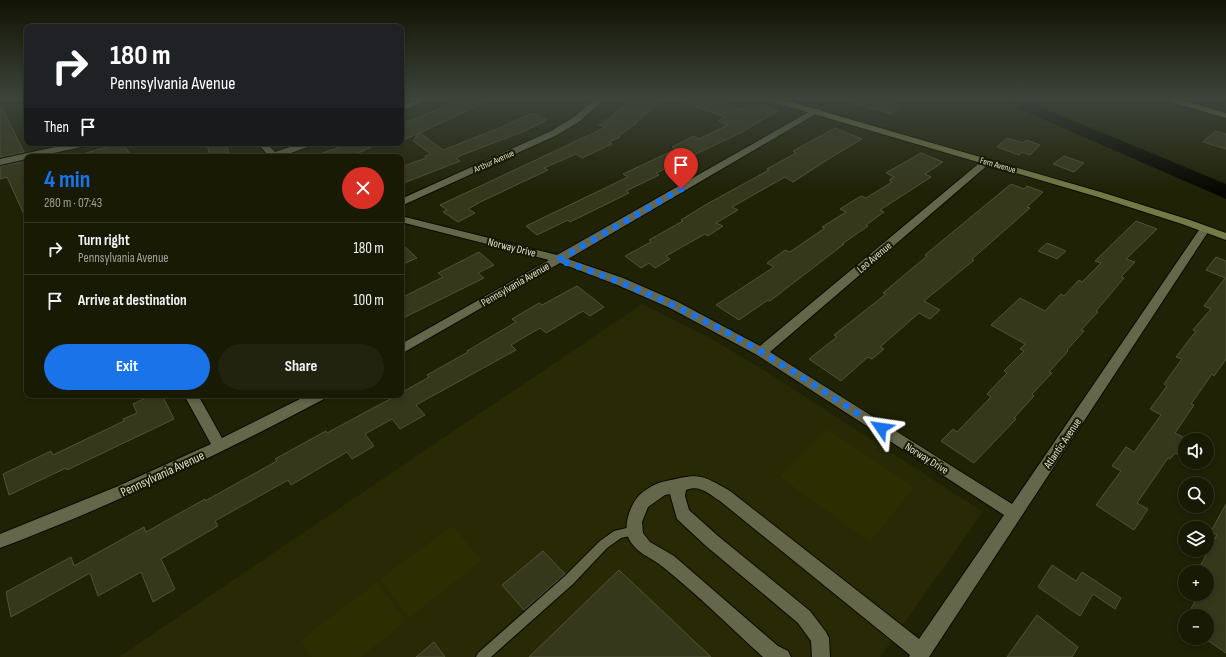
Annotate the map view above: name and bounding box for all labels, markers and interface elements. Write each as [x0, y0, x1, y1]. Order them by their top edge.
text: 180 m [110, 39, 170, 72]
icon: right [44, 40, 96, 92]
text: Pennsylvania Avenue [110, 73, 235, 94]
icon: arrive [77, 116, 99, 138]
text: Then [44, 118, 69, 137]
street label: Arthur Avenue [471, 148, 516, 176]
pin [664, 148, 698, 189]
icon: arrive [670, 154, 692, 176]
street label: Fern Avenue [979, 155, 1017, 176]
text: 4 min [44, 165, 90, 194]
button: close [342, 167, 384, 209]
text: 280 m · 07:43 [44, 195, 102, 211]
text: Turn right [78, 231, 130, 250]
street label: Norway Drive [487, 235, 537, 260]
icon: right [44, 238, 66, 260]
text: 180 m [353, 239, 384, 258]
street label: Leo Avenue [854, 239, 894, 276]
text: Pennsylvania Avenue [78, 250, 169, 266]
street label: Pennsylvania Avenue [479, 260, 552, 309]
icon: arrive [44, 290, 66, 312]
text: Arrive at destination [78, 291, 187, 310]
text: 100 m [353, 291, 384, 310]
button: Exit [44, 344, 210, 390]
button: Share [218, 344, 384, 390]
position arrow [860, 407, 902, 449]
street label: Atlantic Avenue [1040, 416, 1084, 472]
map controls [1178, 433, 1214, 645]
button: sound [1178, 433, 1214, 469]
street label: Norway Drive [903, 440, 951, 477]
street label: Pennsylvania Avenue [118, 448, 207, 500]
button: search [1178, 477, 1214, 513]
button: layers [1178, 521, 1214, 557]
button: + [1178, 565, 1214, 601]
button: − [1178, 609, 1214, 645]

